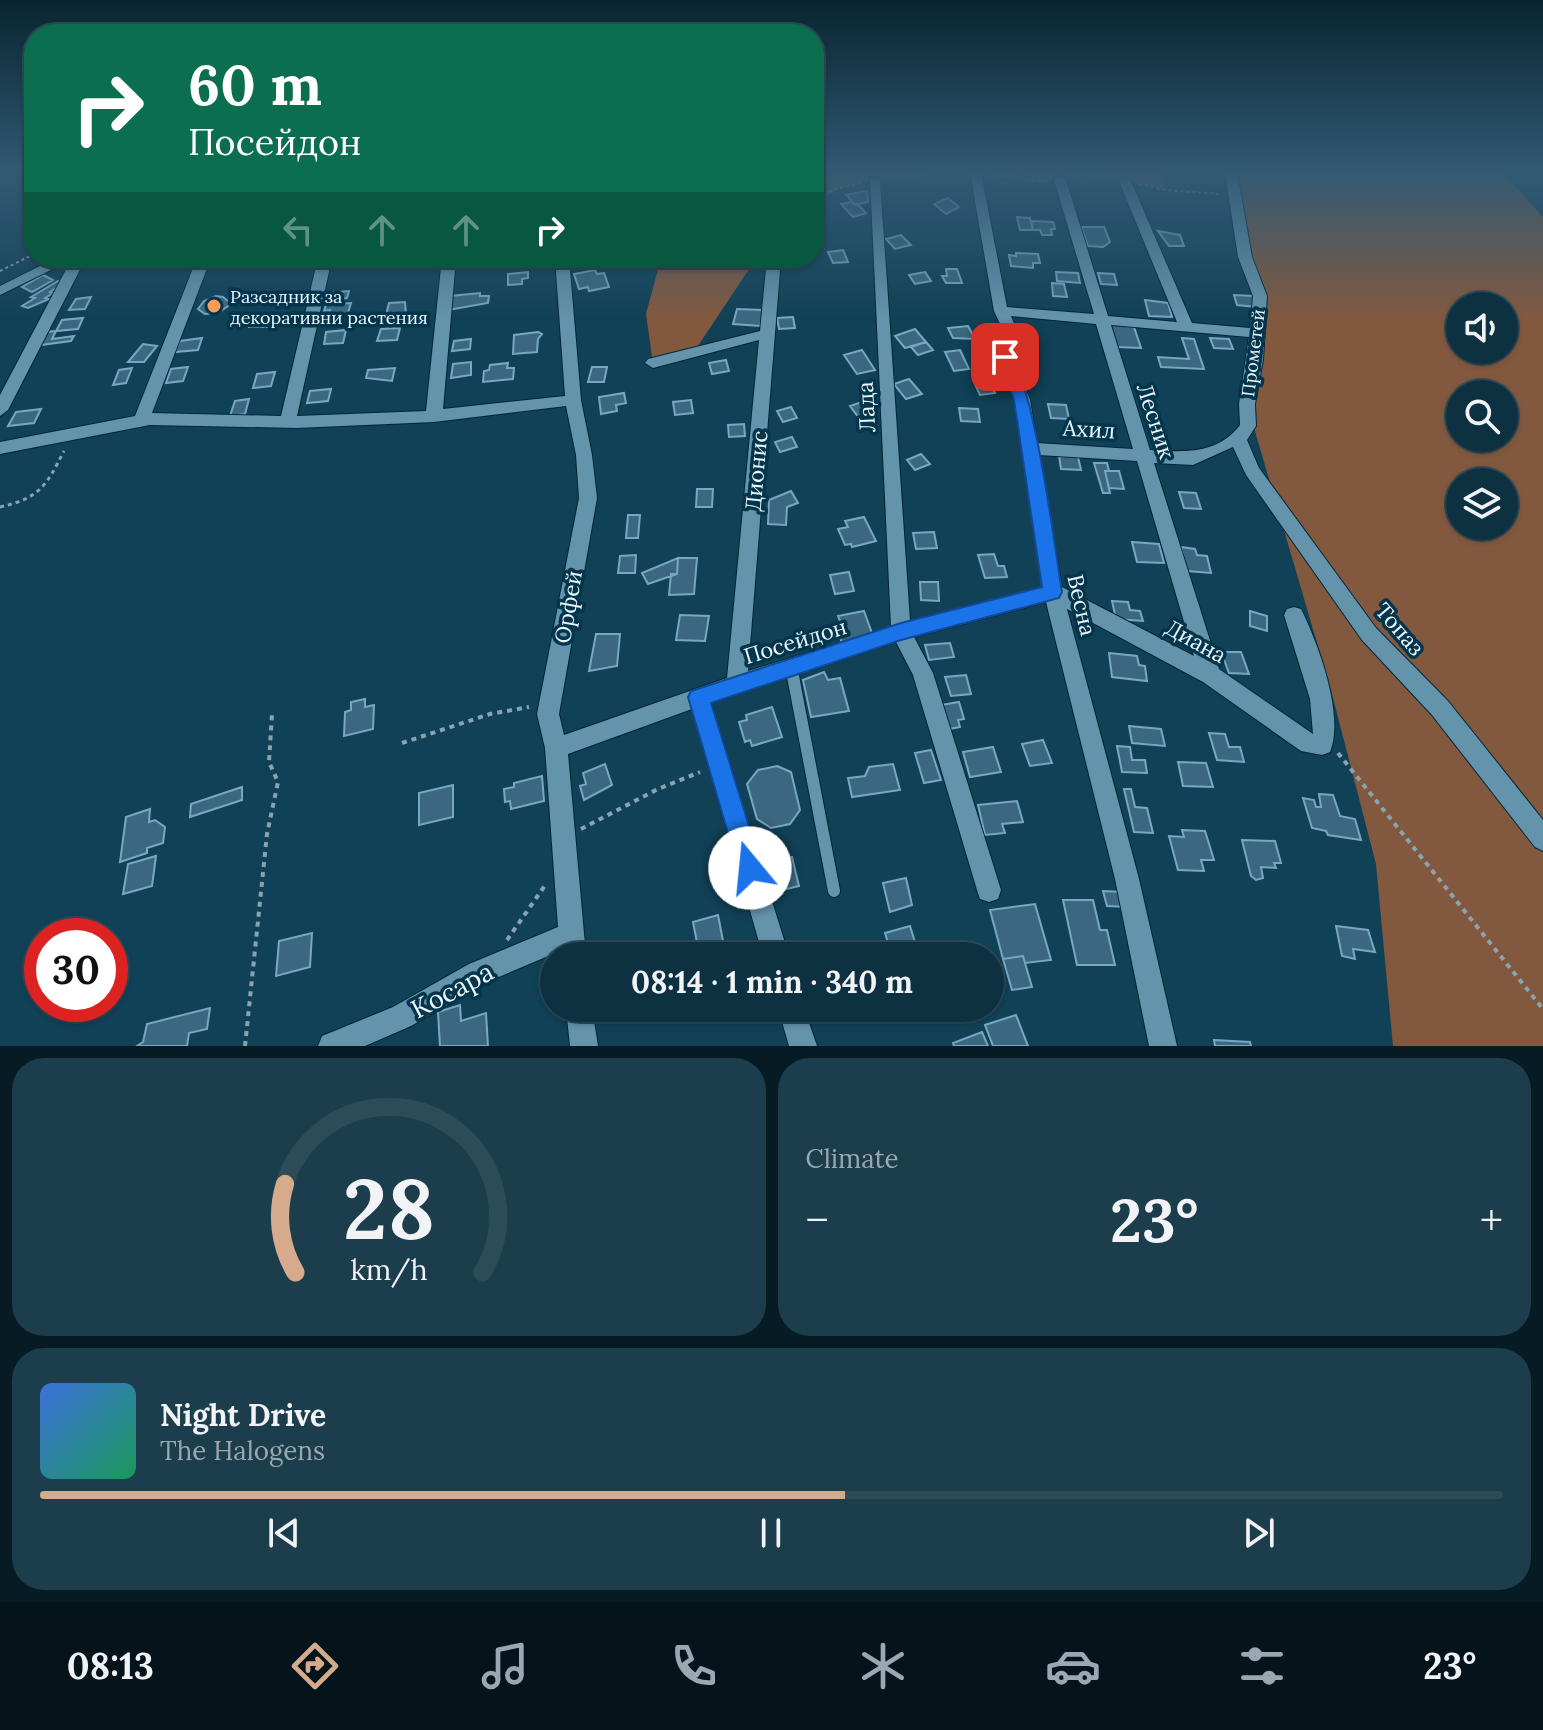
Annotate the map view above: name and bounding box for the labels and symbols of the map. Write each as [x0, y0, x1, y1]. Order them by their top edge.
place label: Разсадник за декоративни растения [230, 285, 428, 329]
marker: Разсадник за декоративни растения [205, 297, 223, 315]
street label: Прометей [1236, 308, 1270, 398]
pin [971, 323, 1039, 391]
street label: Лесник [1131, 380, 1181, 462]
street label: Лада [851, 381, 881, 433]
street label: Ахил [1061, 414, 1116, 444]
street label: Дионис [739, 429, 773, 513]
street label: Орфей [548, 568, 588, 646]
street label: Весна [1061, 572, 1103, 638]
street label: Топаз [1369, 597, 1431, 661]
street label: Посейдон [740, 612, 850, 670]
street label: Диана [1161, 613, 1231, 669]
position arrow [708, 826, 792, 910]
speed limit sign: 30 [24, 918, 128, 1022]
street label: Косара [405, 955, 499, 1025]

